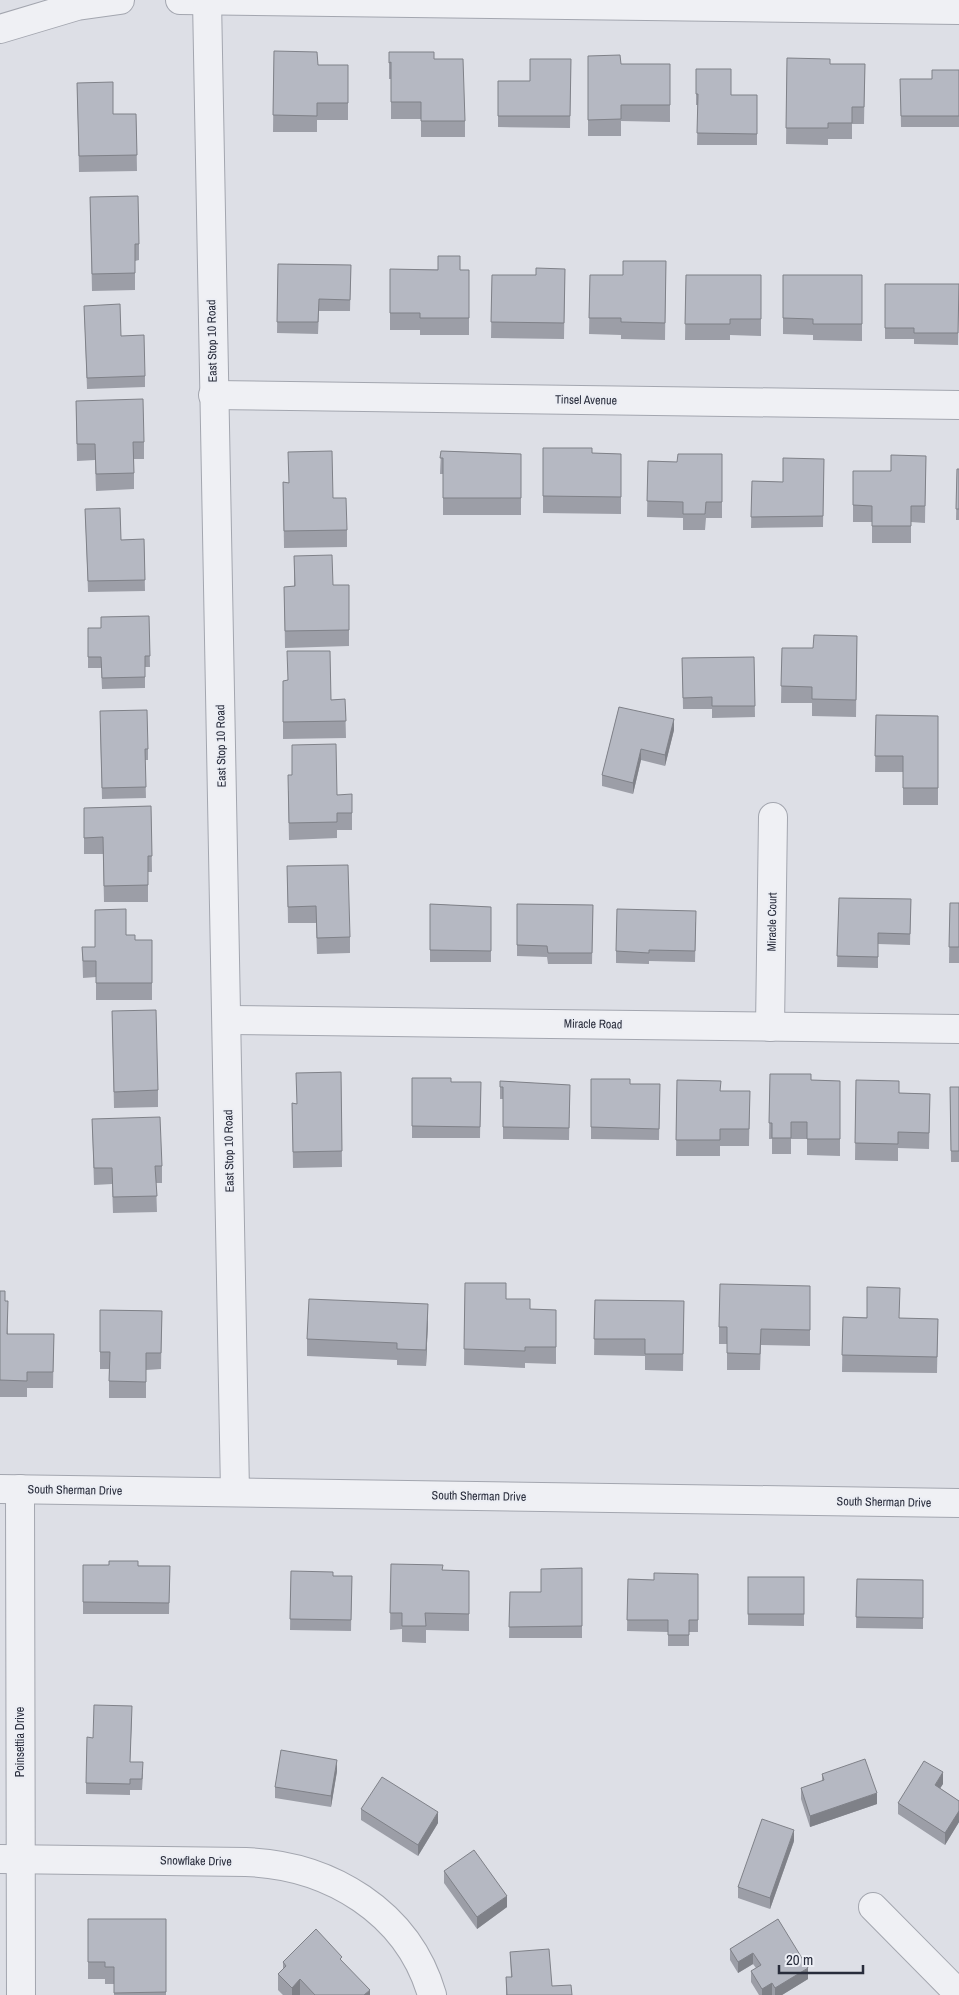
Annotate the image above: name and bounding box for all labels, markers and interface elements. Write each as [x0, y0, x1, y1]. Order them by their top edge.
street label: East Stop 10 Road [203, 300, 221, 382]
street label: Tinsel Avenue [555, 391, 617, 409]
street label: East Stop 10 Road [212, 705, 230, 787]
street label: Miracle Court [763, 892, 781, 952]
street label: Miracle Road [564, 1015, 622, 1033]
street label: East Stop 10 Road [220, 1110, 238, 1192]
street label: South Sherman Drive [28, 1481, 122, 1499]
street label: South Sherman Drive [432, 1487, 526, 1505]
street label: South Sherman Drive [837, 1493, 931, 1511]
street label: Poinsettia Drive [12, 1707, 28, 1777]
street label: Snowflake Drive [160, 1852, 232, 1870]
scale bar [779, 1942, 863, 1974]
text: 20 m [786, 1949, 813, 1970]

